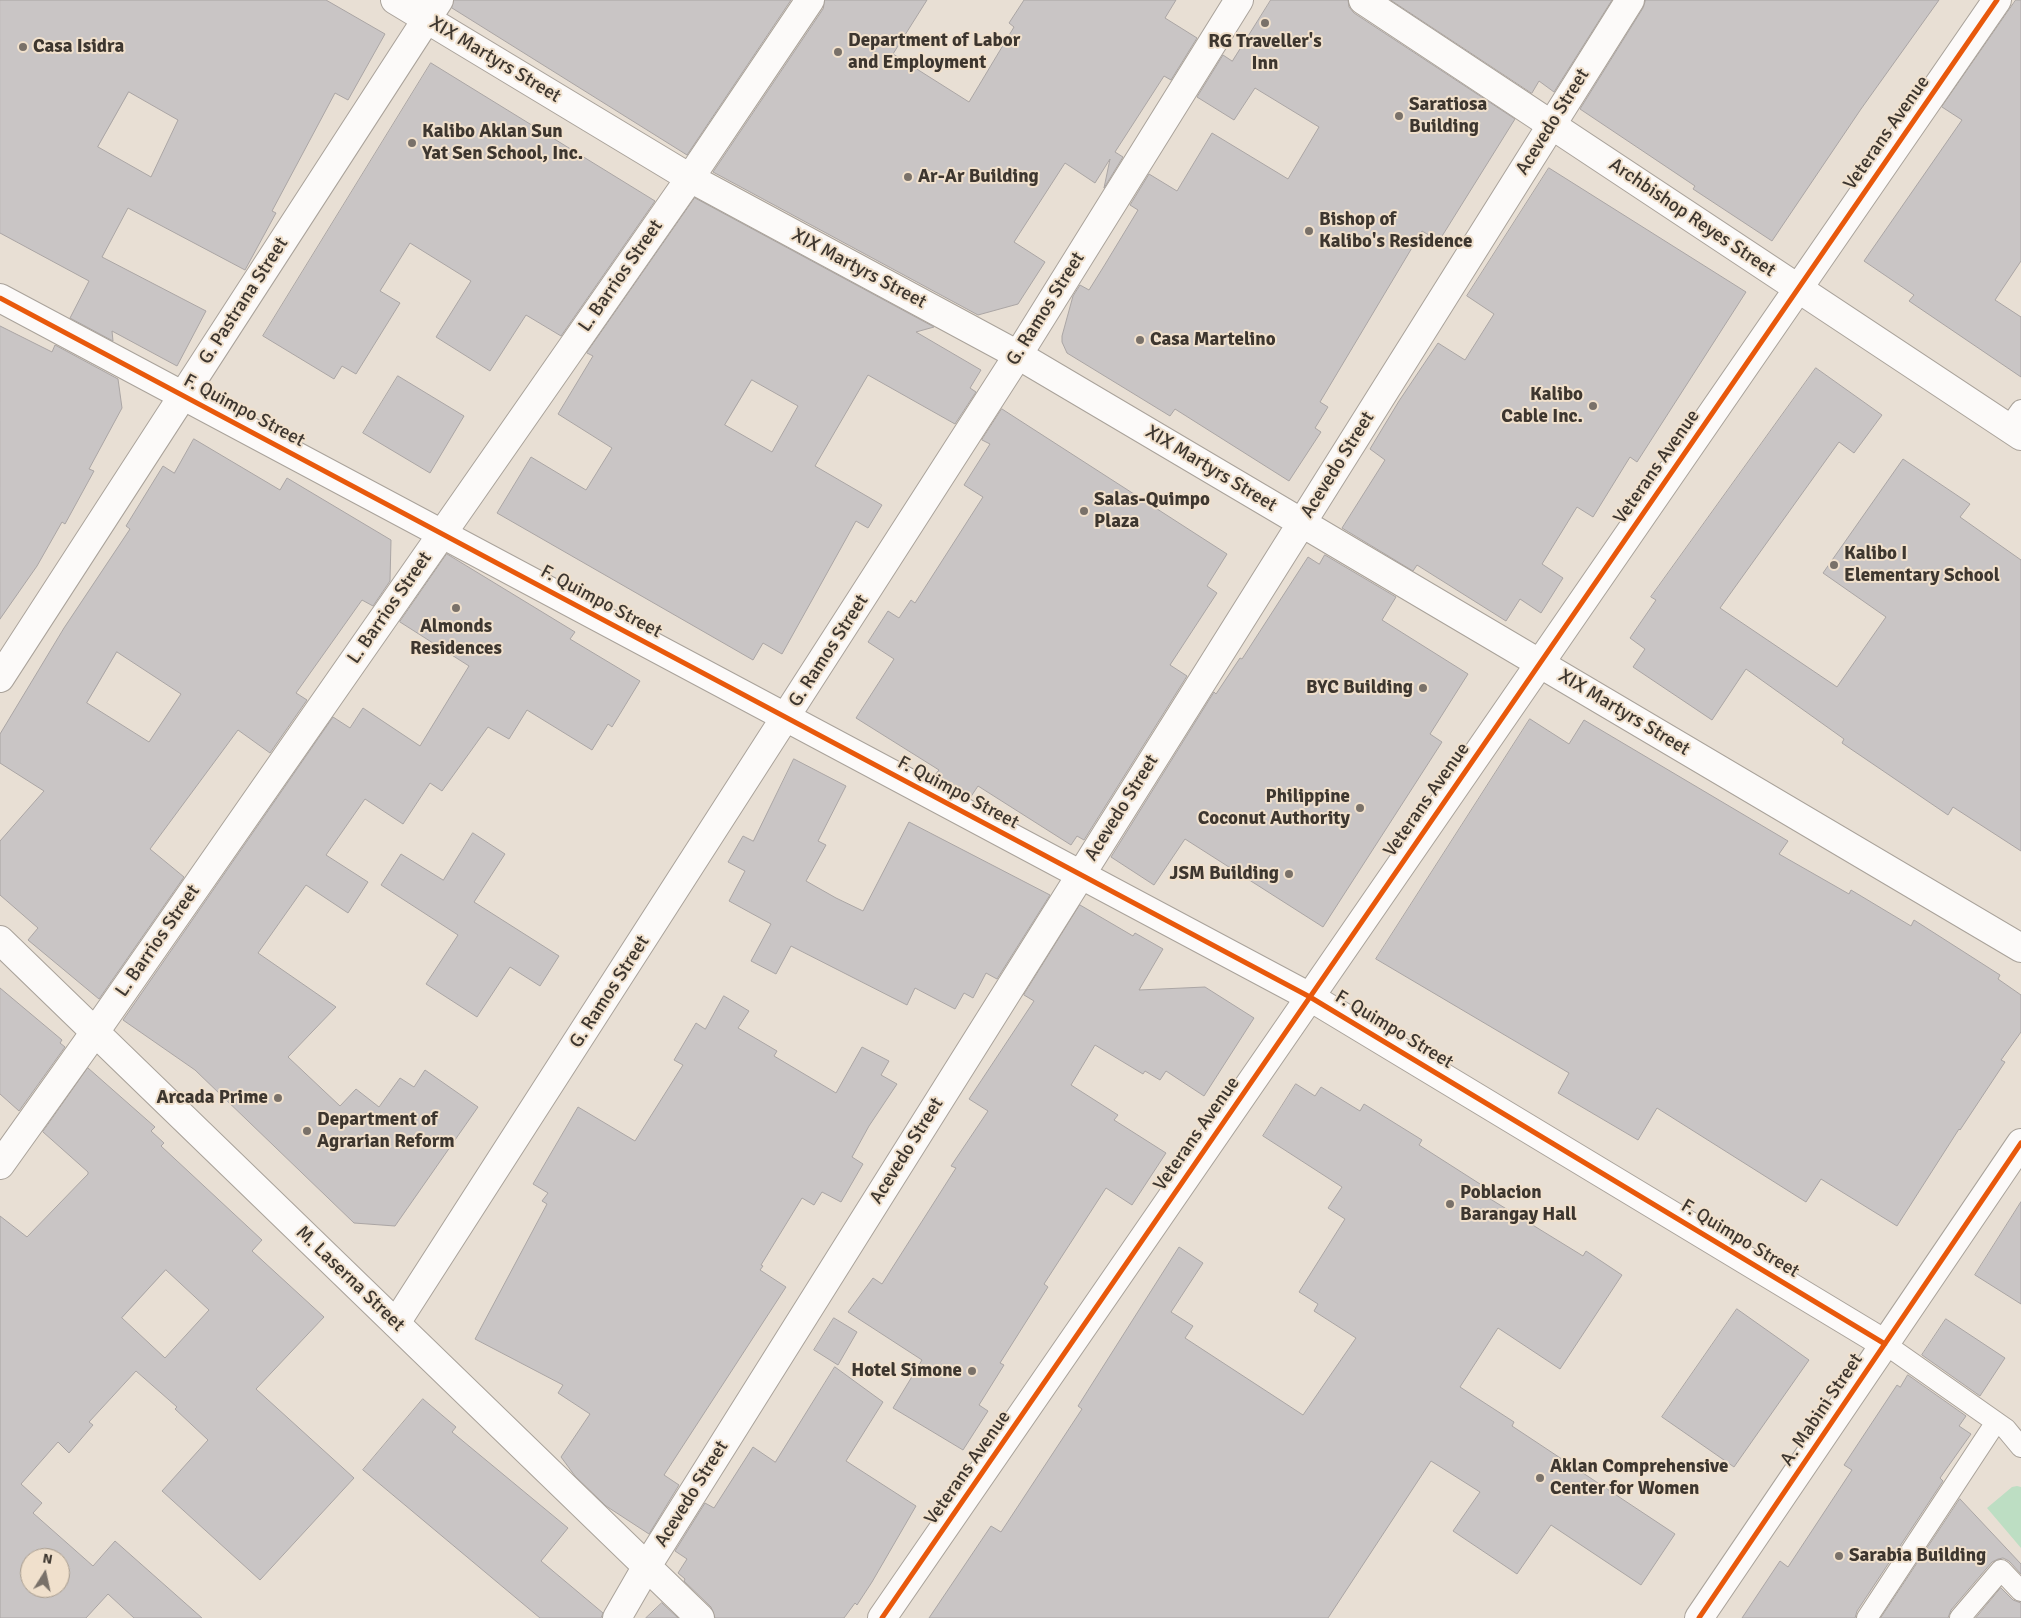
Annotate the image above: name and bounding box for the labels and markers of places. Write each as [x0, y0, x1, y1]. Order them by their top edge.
marker: RG Traveller's Inn [1259, 17, 1271, 29]
place label: Department of Labor and Employment [848, 30, 1020, 74]
place label: RG Traveller's Inn [1208, 31, 1322, 75]
place label: Casa Isidra [33, 36, 124, 58]
marker: Casa Isidra [17, 41, 29, 53]
marker: Department of Labor and Employment [832, 46, 844, 58]
place label: Saratiosa Building [1409, 94, 1487, 138]
marker: Saratiosa Building [1393, 110, 1405, 122]
place label: Kalibo Aklan Sun Yat Sen School, Inc. [422, 121, 583, 165]
marker: Kalibo Aklan Sun Yat Sen School, Inc. [406, 137, 418, 149]
place label: Ar-Ar Building [918, 166, 1039, 188]
marker: Ar-Ar Building [902, 171, 914, 183]
place label: Bishop of Kalibo's Residence [1319, 209, 1472, 253]
marker: Bishop of Kalibo's Residence [1303, 225, 1315, 237]
place label: Casa Martelino [1150, 329, 1276, 351]
marker: Casa Martelino [1134, 334, 1146, 346]
place label: Kalibo Cable Inc. [1501, 384, 1583, 428]
marker: Kalibo Cable Inc. [1587, 400, 1599, 412]
place label: Salas-Quimpo Plaza [1094, 489, 1210, 533]
marker: Salas-Quimpo Plaza [1078, 505, 1090, 517]
place label: Kalibo I Elementary School [1844, 543, 2000, 587]
marker: Kalibo I Elementary School [1828, 559, 1840, 571]
marker: Almonds Residences [450, 602, 462, 614]
place label: Almonds Residences [410, 616, 502, 660]
place label: BYC Building [1306, 677, 1413, 699]
marker: BYC Building [1417, 682, 1429, 694]
place label: Philippine Coconut Authority [1198, 786, 1350, 830]
marker: Philippine Coconut Authority [1354, 802, 1366, 814]
place label: JSM Building [1170, 863, 1279, 885]
marker: JSM Building [1283, 868, 1295, 880]
place label: Arcada Prime [156, 1087, 268, 1109]
marker: Arcada Prime [272, 1092, 284, 1104]
place label: Department of Agrarian Reform [317, 1109, 455, 1153]
marker: Department of Agrarian Reform [301, 1125, 313, 1137]
place label: Poblacion Barangay Hall [1460, 1182, 1577, 1226]
marker: Poblacion Barangay Hall [1444, 1198, 1456, 1210]
place label: Hotel Simone [851, 1360, 962, 1382]
marker: Hotel Simone [966, 1365, 978, 1377]
place label: Aklan Comprehensive Center for Women [1550, 1456, 1728, 1500]
marker: Aklan Comprehensive Center for Women [1534, 1472, 1546, 1484]
place label: Sarabia Building [1849, 1545, 1986, 1567]
marker: Sarabia Building [1833, 1550, 1845, 1562]

